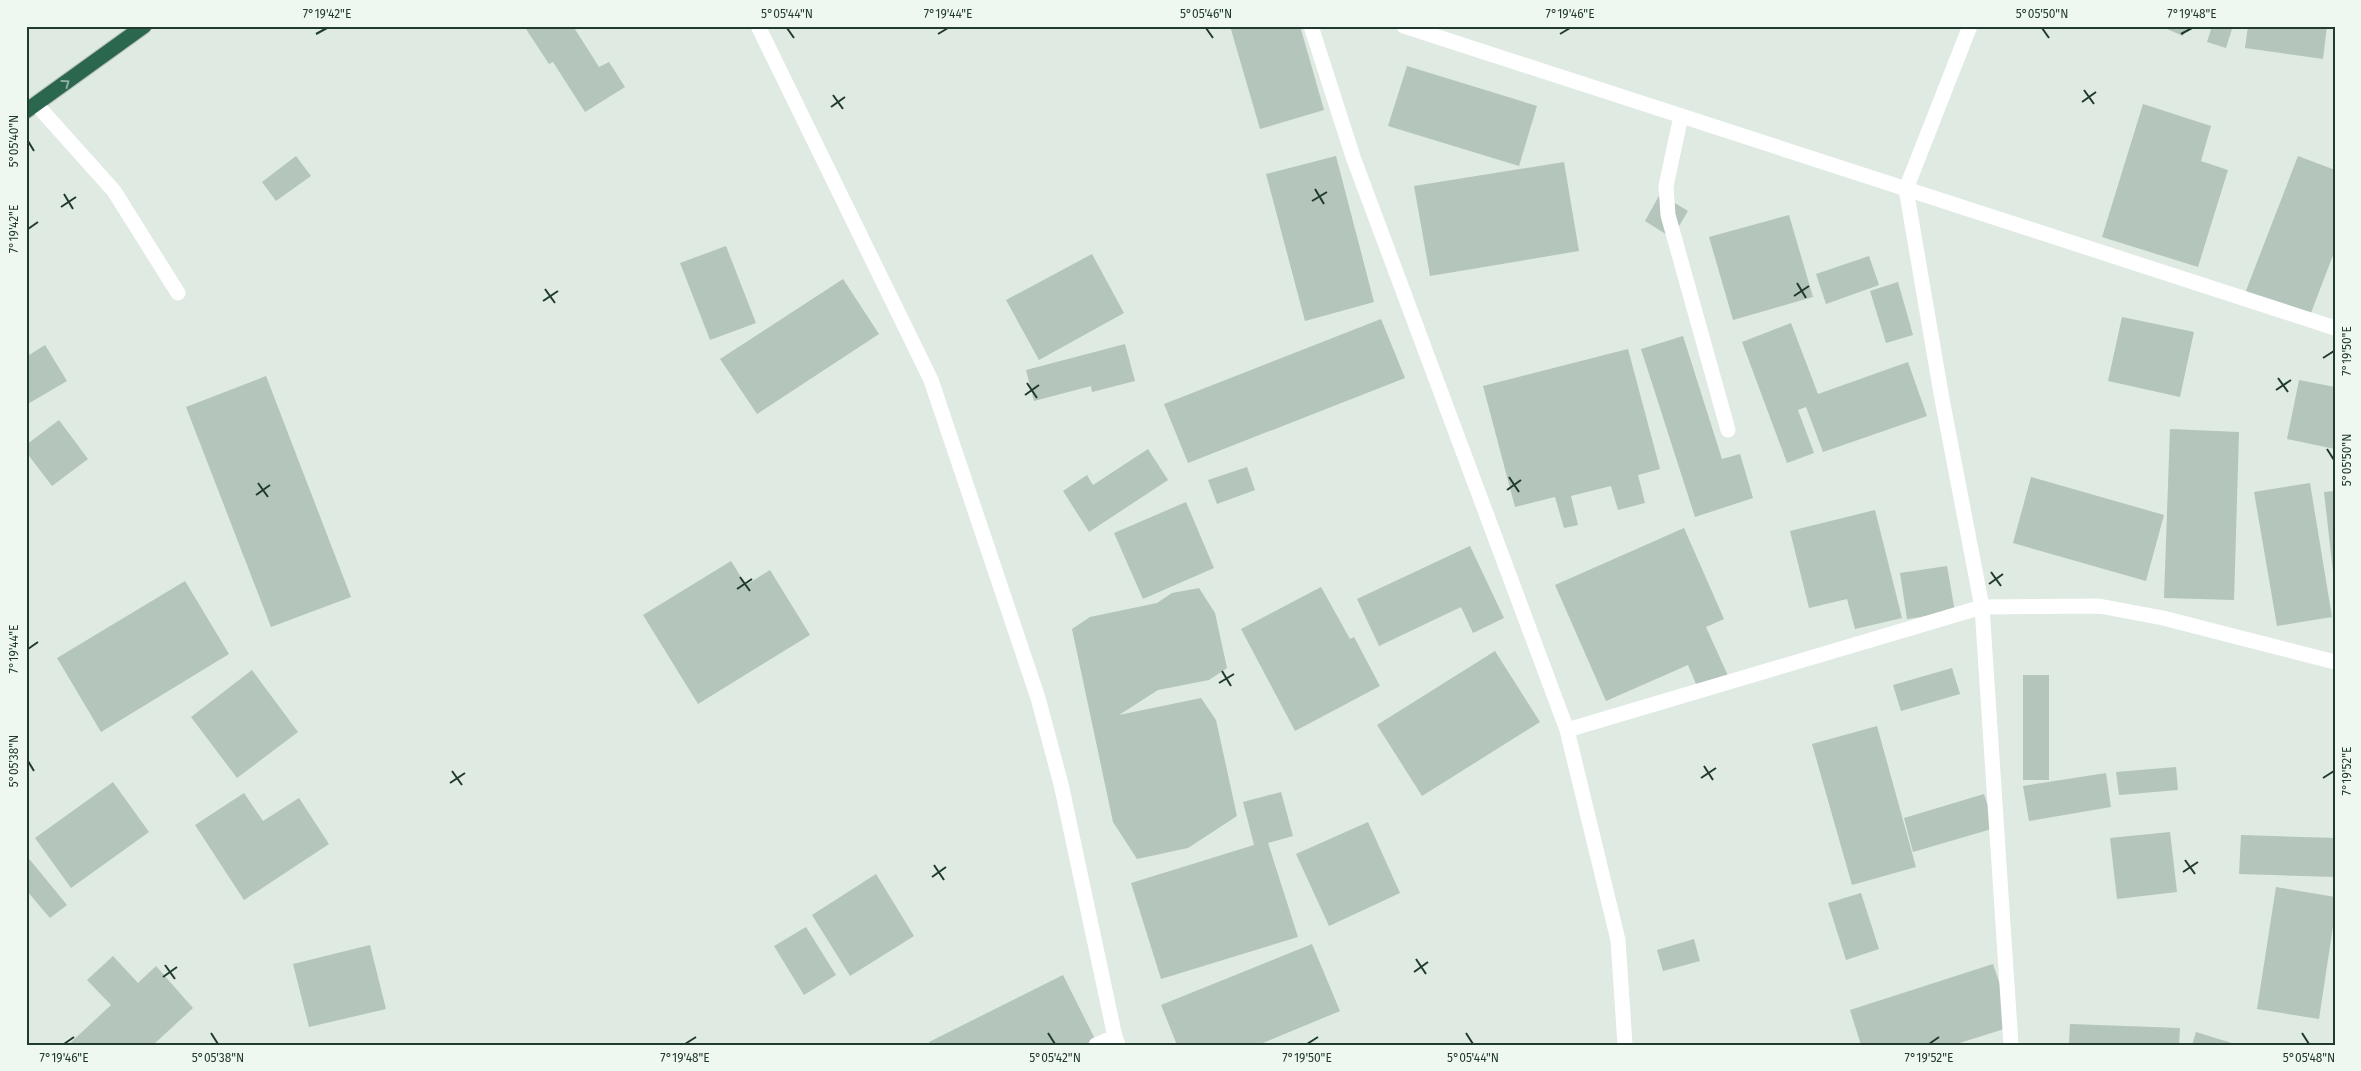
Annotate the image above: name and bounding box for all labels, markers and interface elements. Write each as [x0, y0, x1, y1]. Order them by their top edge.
text: 7°19'42"E [303, 7, 351, 21]
text: 5°05'44"N [761, 7, 813, 21]
text: 7°19'44"E [924, 7, 972, 21]
text: 5°05'46"N [1180, 7, 1232, 21]
text: 7°19'46"E [1545, 7, 1595, 21]
text: 5°05'50"N [2016, 7, 2068, 21]
text: 7°19'48"E [2167, 7, 2217, 21]
one-way arrow [60, 80, 69, 88]
text: 5°05'40"N [7, 115, 21, 167]
text: 7°19'42"E [7, 205, 21, 253]
text: 7°19'50"E [2340, 326, 2354, 376]
text: 5°05'50"N [2340, 434, 2354, 486]
text: 7°19'44"E [7, 625, 21, 673]
text: 5°05'38"N [7, 735, 21, 787]
text: 7°19'52"E [2340, 747, 2354, 795]
text: 7°19'46"E [39, 1051, 89, 1065]
text: 5°05'38"N [192, 1051, 244, 1065]
text: 7°19'48"E [660, 1051, 710, 1065]
text: 5°05'42"N [1029, 1051, 1081, 1065]
text: 7°19'50"E [1282, 1051, 1332, 1065]
text: 5°05'44"N [1447, 1051, 1499, 1065]
text: 7°19'52"E [1905, 1051, 1953, 1065]
text: 5°05'48"N [2283, 1051, 2335, 1065]

